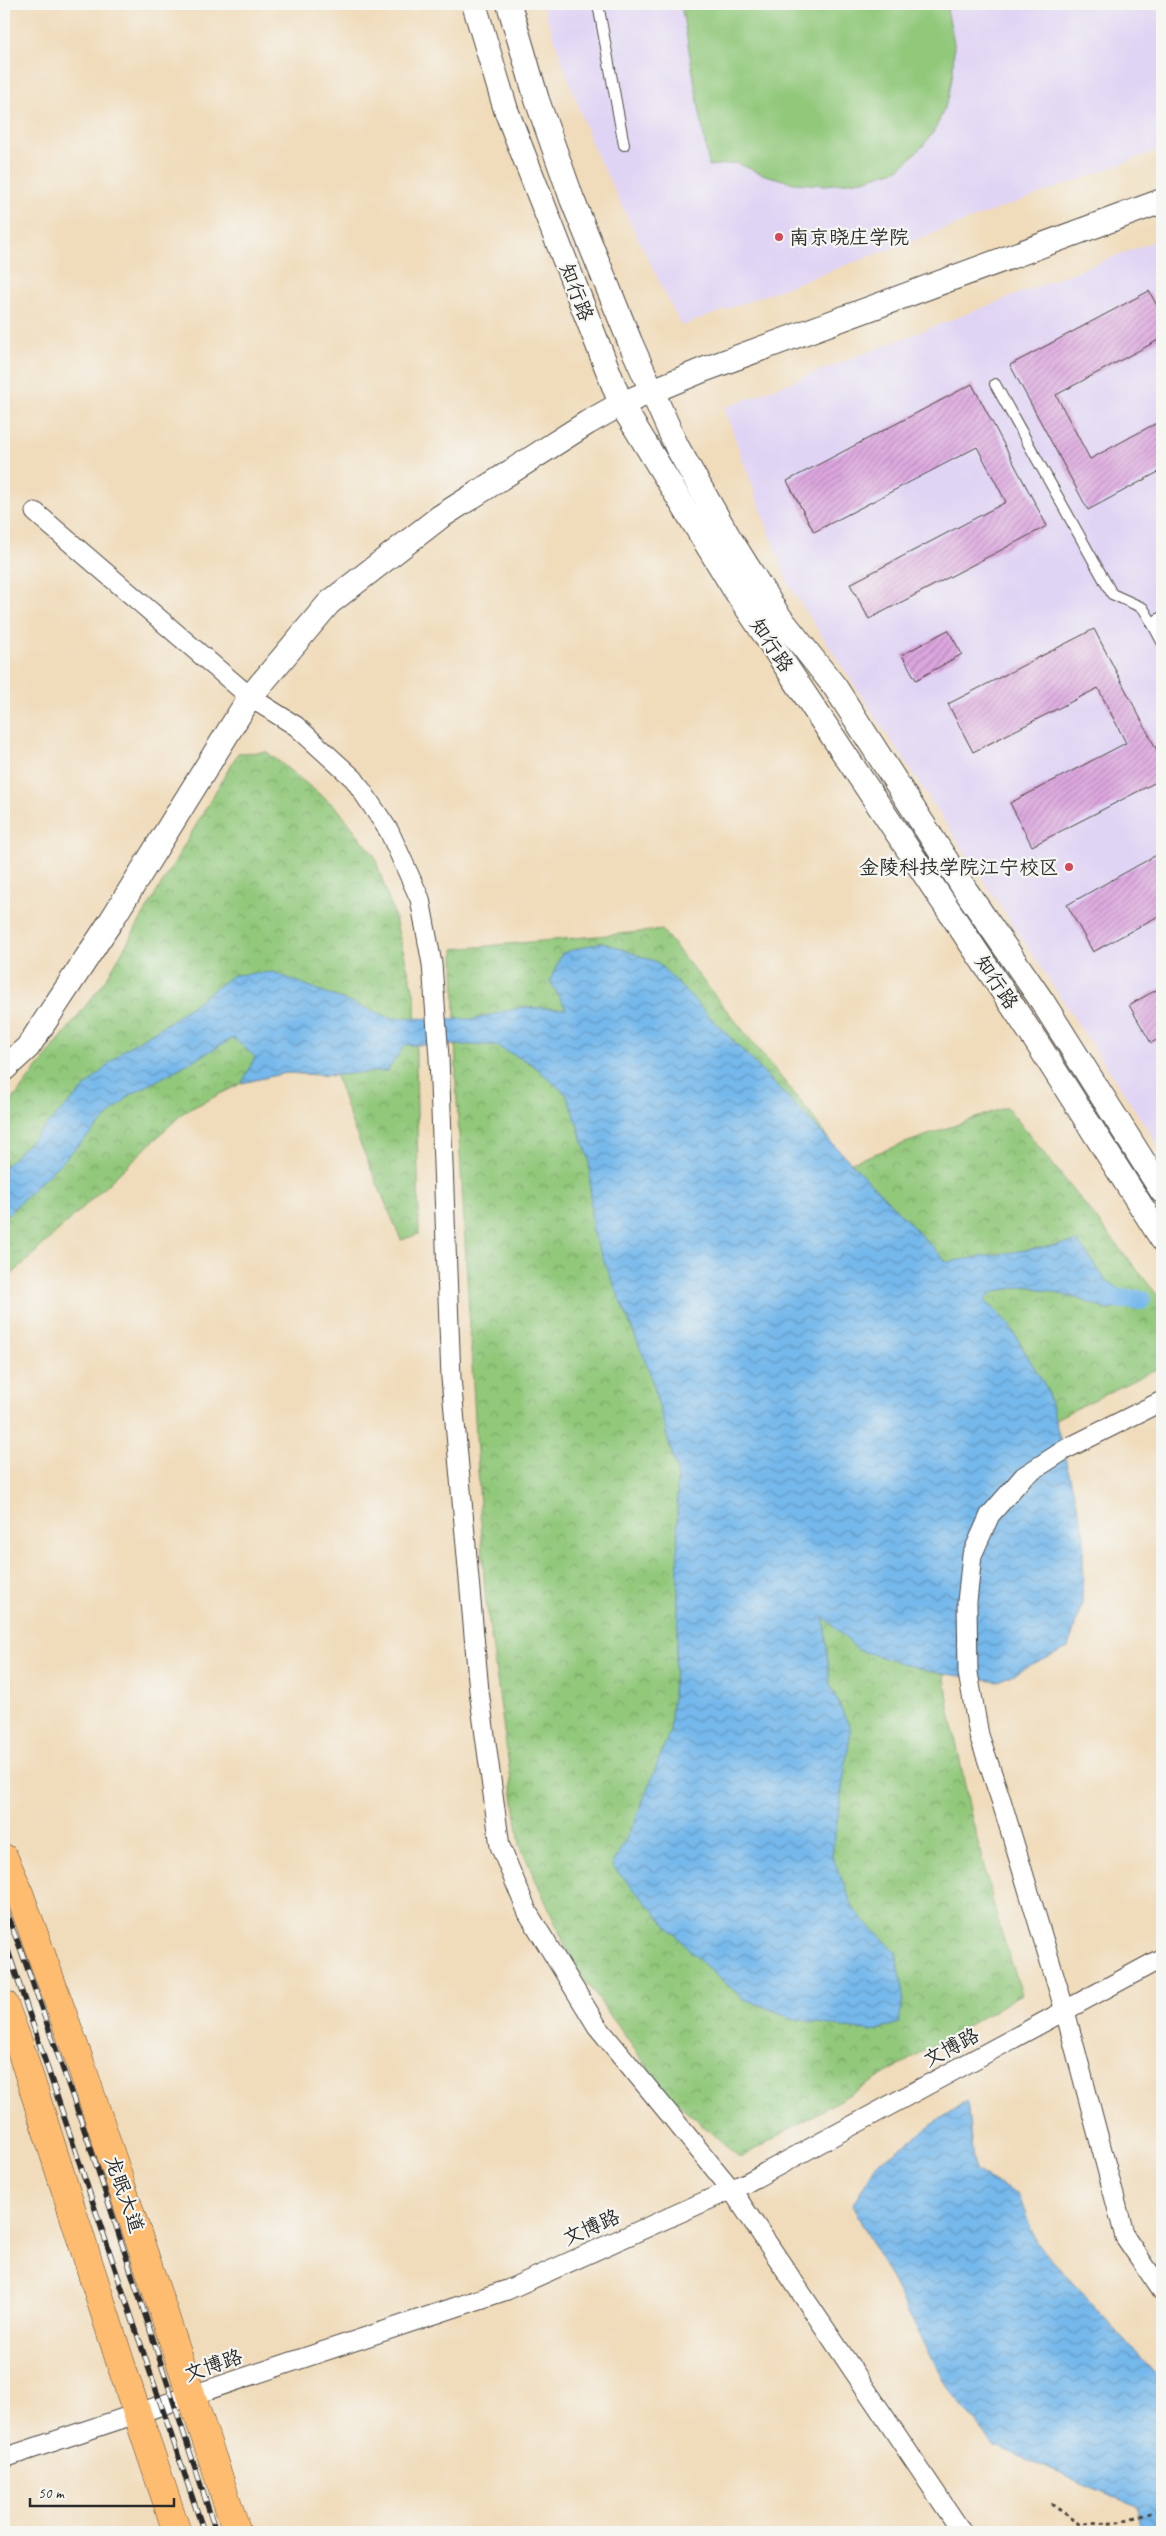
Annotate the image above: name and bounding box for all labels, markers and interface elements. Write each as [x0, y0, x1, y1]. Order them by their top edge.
place label: 南京晓庄学院 [789, 225, 909, 250]
marker: 南京晓庄学院 [773, 231, 785, 243]
street label: 知行路 [554, 260, 599, 326]
street label: 知行路 [744, 613, 799, 678]
place label: 金陵科技学院江宁校区 [859, 855, 1059, 880]
marker: 金陵科技学院江宁校区 [1063, 861, 1075, 873]
street label: 知行路 [969, 950, 1024, 1015]
street label: 文博路 [919, 2022, 984, 2073]
street label: 龙眠大道 [100, 2152, 149, 2236]
street label: 文博路 [559, 2203, 625, 2251]
street label: 文博路 [181, 2344, 247, 2387]
scale bar [30, 2476, 174, 2508]
text: 50 m [38, 2484, 65, 2503]

